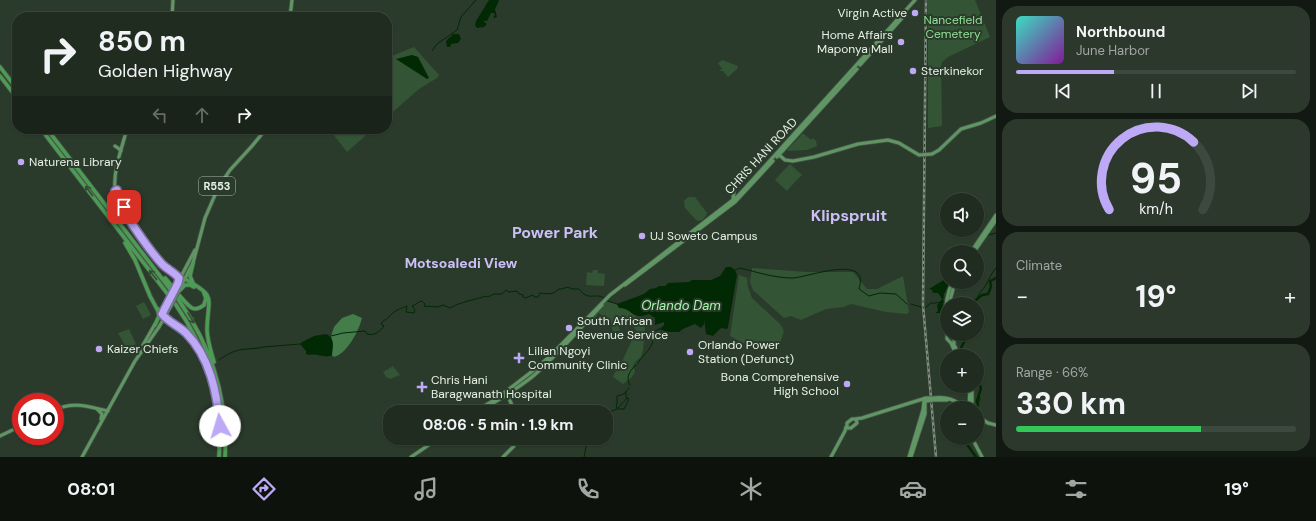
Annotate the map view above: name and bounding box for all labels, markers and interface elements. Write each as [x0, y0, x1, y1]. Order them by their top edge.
place label: Virgin Active [837, 5, 907, 21]
marker: Virgin Active [910, 8, 920, 18]
park label: Nancefield Cemetery [923, 12, 983, 42]
text: Northbound [1076, 22, 1165, 42]
text: 850 m [98, 23, 186, 60]
place label: Home Affairs Maponya Mall [817, 27, 893, 57]
icon: right [32, 28, 84, 80]
marker: Home Affairs Maponya Mall [896, 37, 906, 47]
text: June Harbor [1076, 42, 1150, 59]
text: Golden Highway [98, 59, 233, 83]
place label: Sterkinekor [921, 63, 984, 79]
marker: Sterkinekor [908, 66, 918, 76]
icon: previous [1052, 80, 1074, 102]
icon: pause [1145, 80, 1167, 102]
icon: next [1238, 80, 1260, 102]
icon: left [149, 104, 171, 126]
icon: ahead [191, 104, 213, 126]
icon: right [233, 104, 255, 126]
street label: CHRIS HANI ROAD [721, 114, 801, 198]
text: 95 [1130, 152, 1182, 206]
place label: Naturena Library [29, 154, 122, 170]
marker: Naturena Library [16, 157, 26, 167]
road number: R553 [199, 177, 235, 195]
one-way arrow [85, 186, 93, 197]
pin [107, 190, 141, 224]
map controls [940, 193, 984, 445]
button: sound [940, 193, 984, 237]
icon: arrive [113, 196, 135, 218]
text: km/h [1139, 200, 1173, 218]
district label: Klipspruit [811, 205, 887, 226]
district label: Power Park [512, 222, 599, 243]
place label: UJ Soweto Campus [650, 228, 758, 244]
marker: UJ Soweto Campus [637, 231, 647, 241]
button: search [940, 245, 984, 289]
district label: Motsoaledi View [405, 254, 518, 272]
text: Climate [1016, 257, 1062, 274]
one-way arrow [149, 270, 158, 281]
text: 19° [1136, 277, 1176, 316]
text: − [1016, 282, 1028, 311]
text: + [1284, 282, 1296, 311]
water label: Orlando Dam [641, 297, 721, 314]
button: layers [940, 297, 984, 341]
one-way arrow [188, 312, 196, 324]
place label: South African Revenue Service [577, 313, 668, 343]
marker: South African Revenue Service [564, 323, 574, 333]
place label: Orlando Power Station (Defunct) [698, 337, 794, 367]
place label: Kaizer Chiefs [107, 341, 178, 357]
place label: Lilian Ngoyi Community Clinic [528, 343, 627, 373]
marker: Kaizer Chiefs [94, 344, 104, 354]
marker: Orlando Power Station (Defunct) [685, 347, 695, 357]
button: + [940, 349, 984, 393]
marker: Lilian Ngoyi Community Clinic [513, 352, 525, 364]
text: Range · 66% [1016, 364, 1088, 381]
place label: Bona Comprehensive High School [721, 369, 839, 399]
place label: Chris Hani Baragwanath Hospital [431, 372, 552, 402]
marker: Bona Comprehensive High School [842, 379, 852, 389]
marker: Chris Hani Baragwanath Hospital [416, 381, 428, 393]
text: 330 km [1016, 384, 1126, 423]
speed limit sign: 100 [12, 393, 64, 445]
button: − [940, 401, 984, 445]
position arrow [199, 405, 241, 447]
text: 08:06 · 5 min · 1.9 km [423, 415, 573, 435]
icon: directions [250, 475, 278, 503]
icon: music [412, 475, 440, 503]
icon: phone [574, 475, 602, 503]
icon: climate [737, 475, 765, 503]
icon: car [899, 475, 927, 503]
icon: filters [1062, 475, 1090, 503]
text: 08:01 [67, 477, 115, 501]
text: 19° [1224, 477, 1249, 501]

